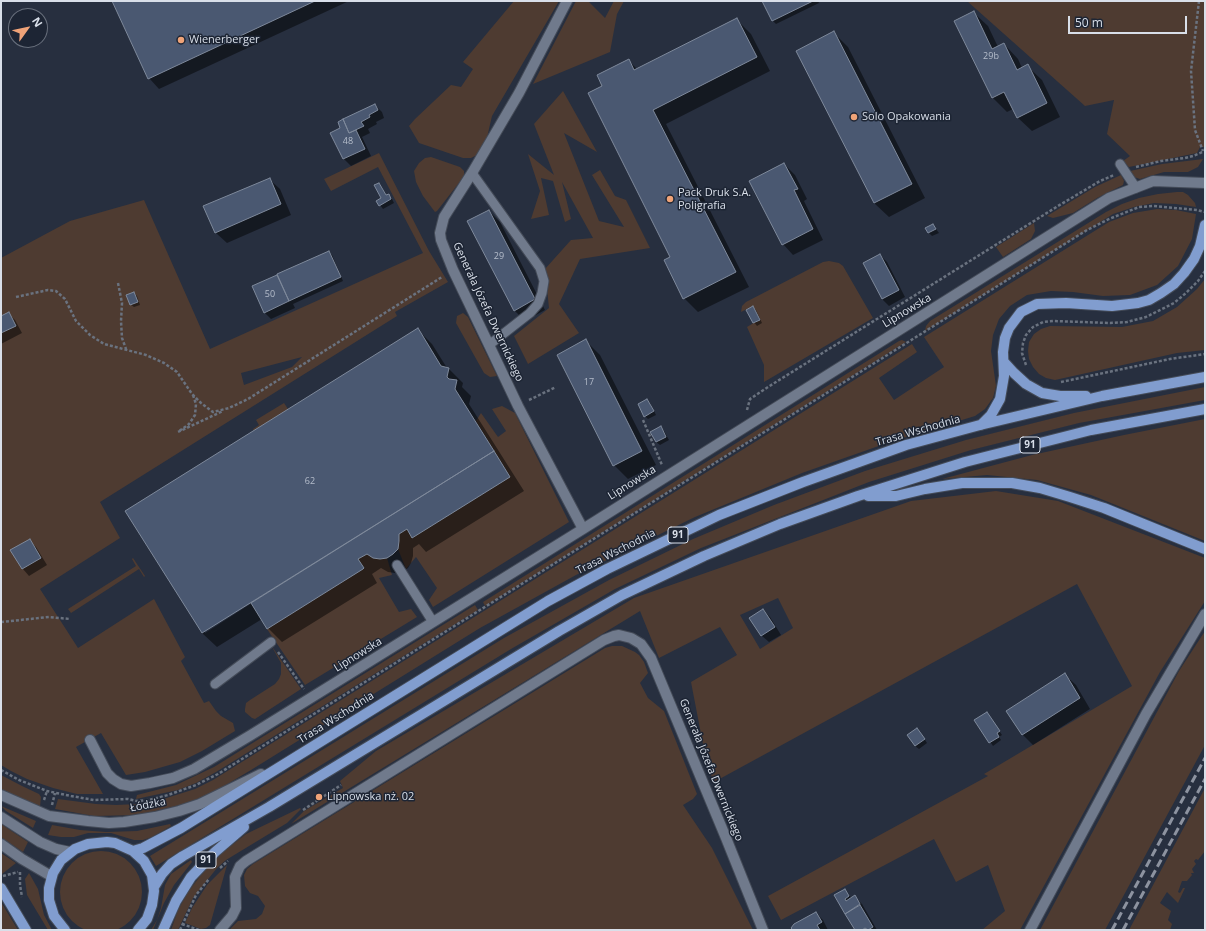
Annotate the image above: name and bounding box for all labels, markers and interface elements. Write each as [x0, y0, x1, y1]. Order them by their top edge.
north arrow [8, 8, 48, 48]
scale bar [1070, 8, 1189, 34]
text: N [29, 14, 46, 30]
text: 50 m [1075, 14, 1103, 31]
place label: Wienerberger [189, 33, 260, 47]
marker: Wienerberger [176, 35, 186, 45]
house number: 29b [983, 51, 999, 61]
place label: Solo Opakowania [862, 110, 951, 124]
marker: Solo Opakowania [849, 112, 859, 122]
house number: 48 [343, 136, 353, 146]
place label: Pack Druk S.A. Poligrafia [678, 186, 751, 212]
marker: Pack Druk S.A. Poligrafia [665, 194, 675, 204]
street label: Generała Józefa Dwernickiego [450, 240, 526, 384]
house number: 29 [494, 251, 504, 261]
house number: 50 [265, 289, 275, 299]
street label: Lipnowska [880, 291, 934, 331]
house number: 17 [584, 377, 594, 387]
street label: Trasa Wschodnia [874, 413, 962, 449]
road number: 91 [1020, 437, 1040, 453]
street label: Lipnowska [605, 463, 659, 503]
house number: 62 [305, 476, 315, 486]
street label: Trasa Wschodnia [574, 526, 658, 578]
road number: 91 [668, 527, 688, 543]
street label: Lipnowska [331, 635, 385, 675]
street label: Trasa Wschodnia [295, 689, 377, 747]
street label: Generała Józefa Dwernickiego [676, 697, 746, 843]
place label: Lipnowska nż. 02 [327, 790, 414, 804]
marker: Lipnowska nż. 02 [314, 792, 324, 802]
street label: Łódzka [129, 795, 167, 815]
road number: 91 [196, 852, 216, 868]

